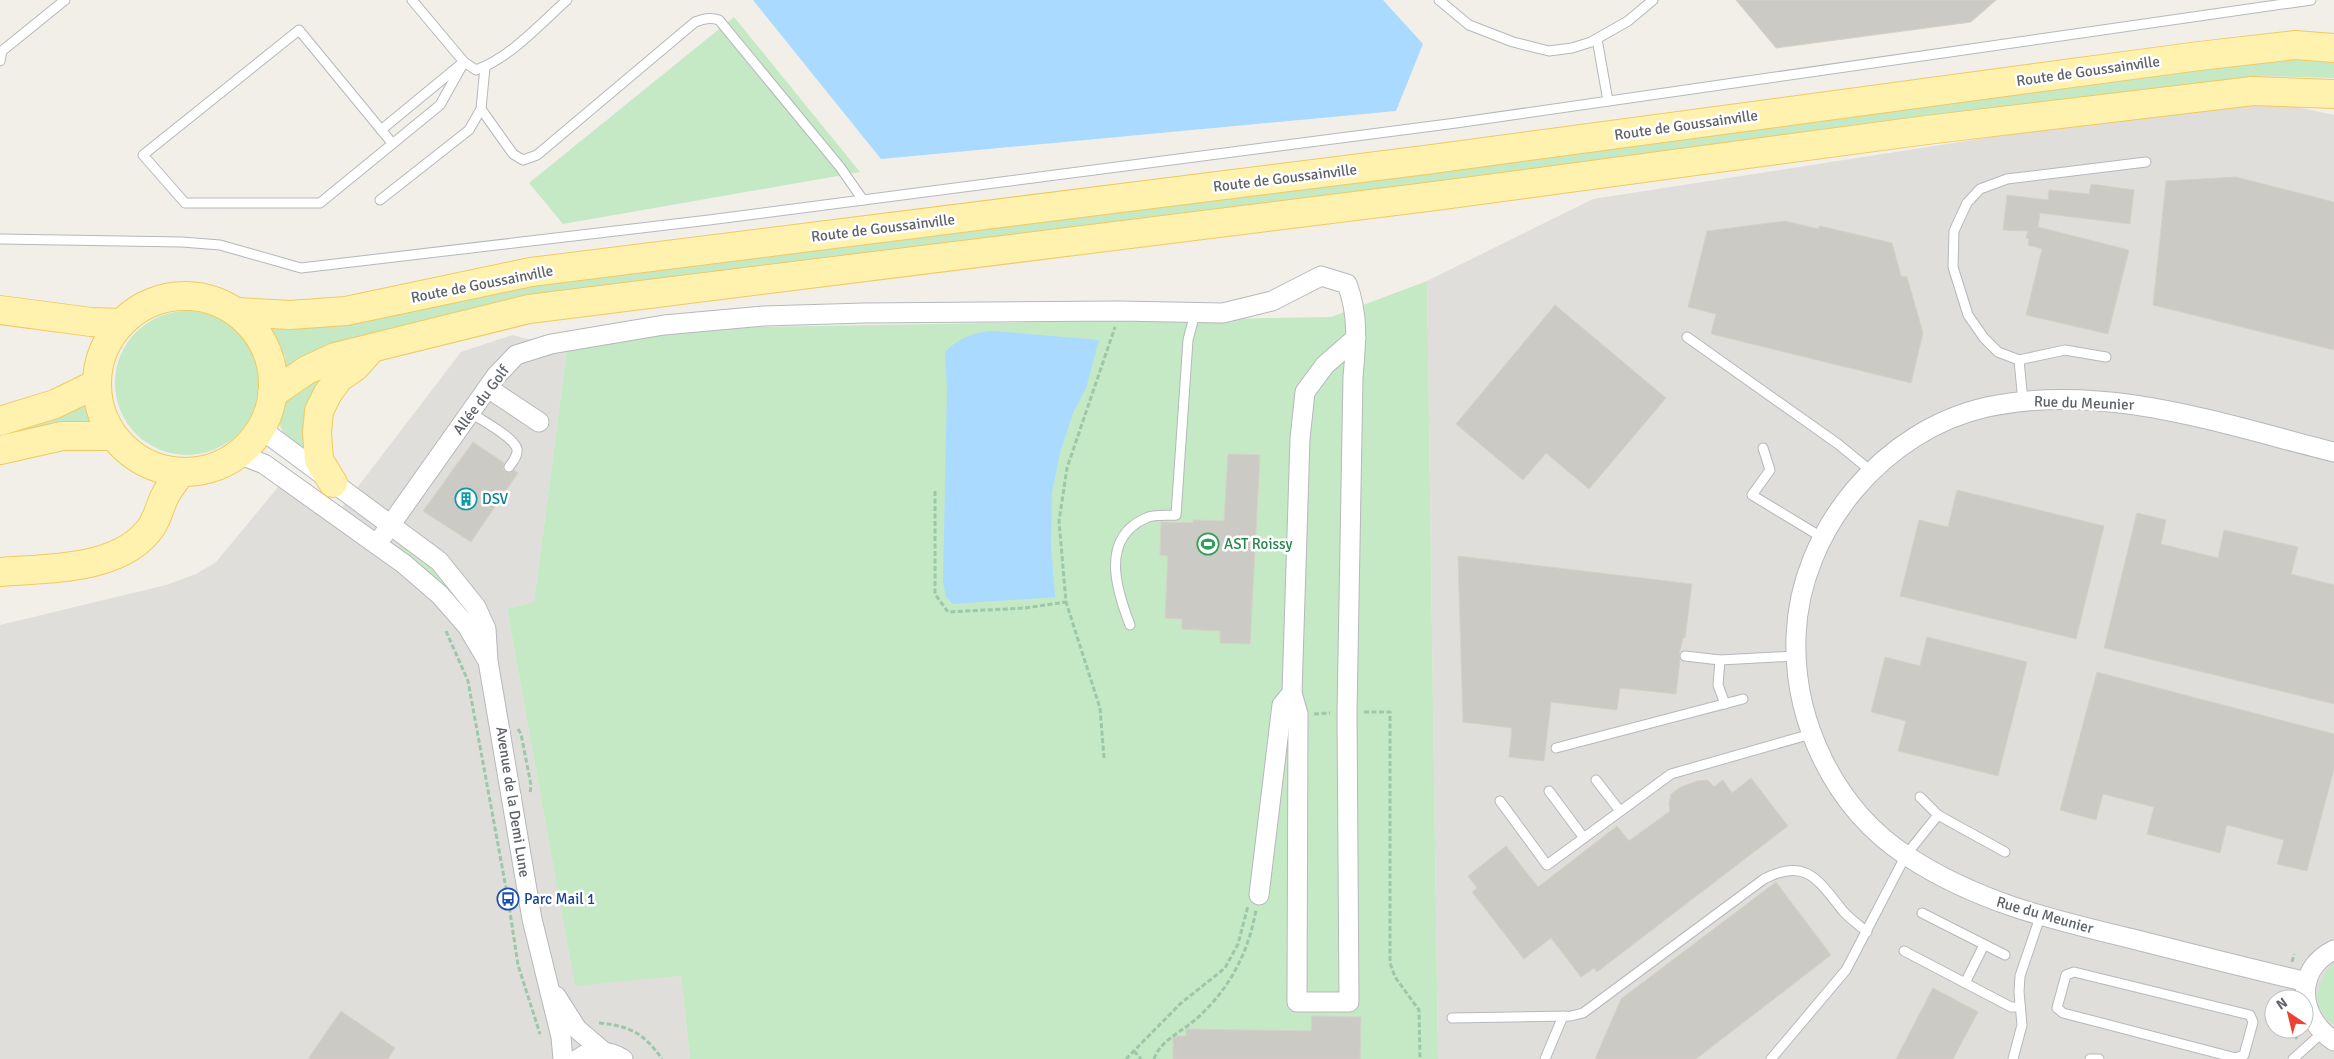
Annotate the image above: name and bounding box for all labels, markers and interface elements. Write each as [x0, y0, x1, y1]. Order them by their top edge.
street label: Route de Goussainville [2015, 52, 2161, 90]
street label: Route de Goussainville [1613, 106, 1759, 144]
street label: Route de Goussainville [1212, 160, 1358, 196]
street label: Route de Goussainville [810, 210, 956, 246]
street label: Route de Goussainville [409, 261, 555, 307]
street label: Allée du Golf [449, 361, 513, 438]
street label: Rue du Meunier [2034, 392, 2135, 414]
building icon: DSV [454, 487, 478, 511]
place label: DSV [482, 490, 509, 508]
sports icon: AST Roissy [1196, 532, 1220, 556]
place label: AST Roissy [1224, 535, 1293, 553]
street label: Avenue de la Demi Lune [492, 725, 534, 879]
bus stop icon: Parc Mail 1 [496, 887, 520, 911]
place label: Parc Mail 1 [524, 890, 595, 908]
street label: Rue du Meunier [1994, 893, 2096, 938]
north arrow [2264, 989, 2314, 1039]
text: N [2273, 994, 2291, 1014]

